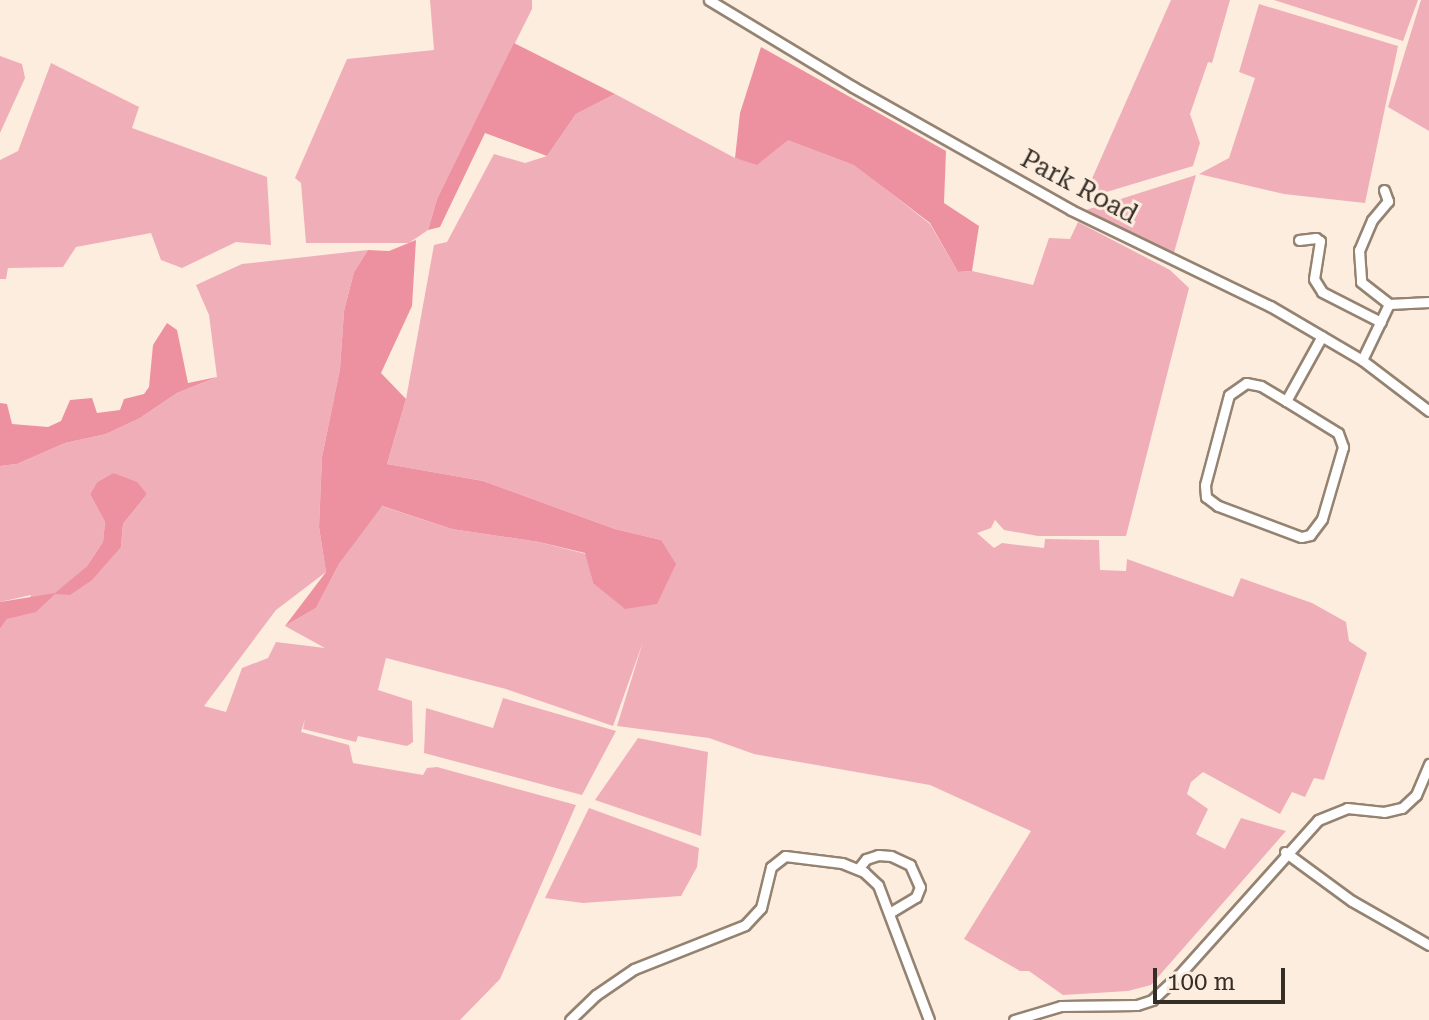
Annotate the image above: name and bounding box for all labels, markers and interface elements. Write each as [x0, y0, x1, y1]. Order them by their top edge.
street label: Park Road [1015, 143, 1143, 231]
scale bar [1157, 952, 1289, 1002]
text: 100 m [1167, 968, 1235, 996]

